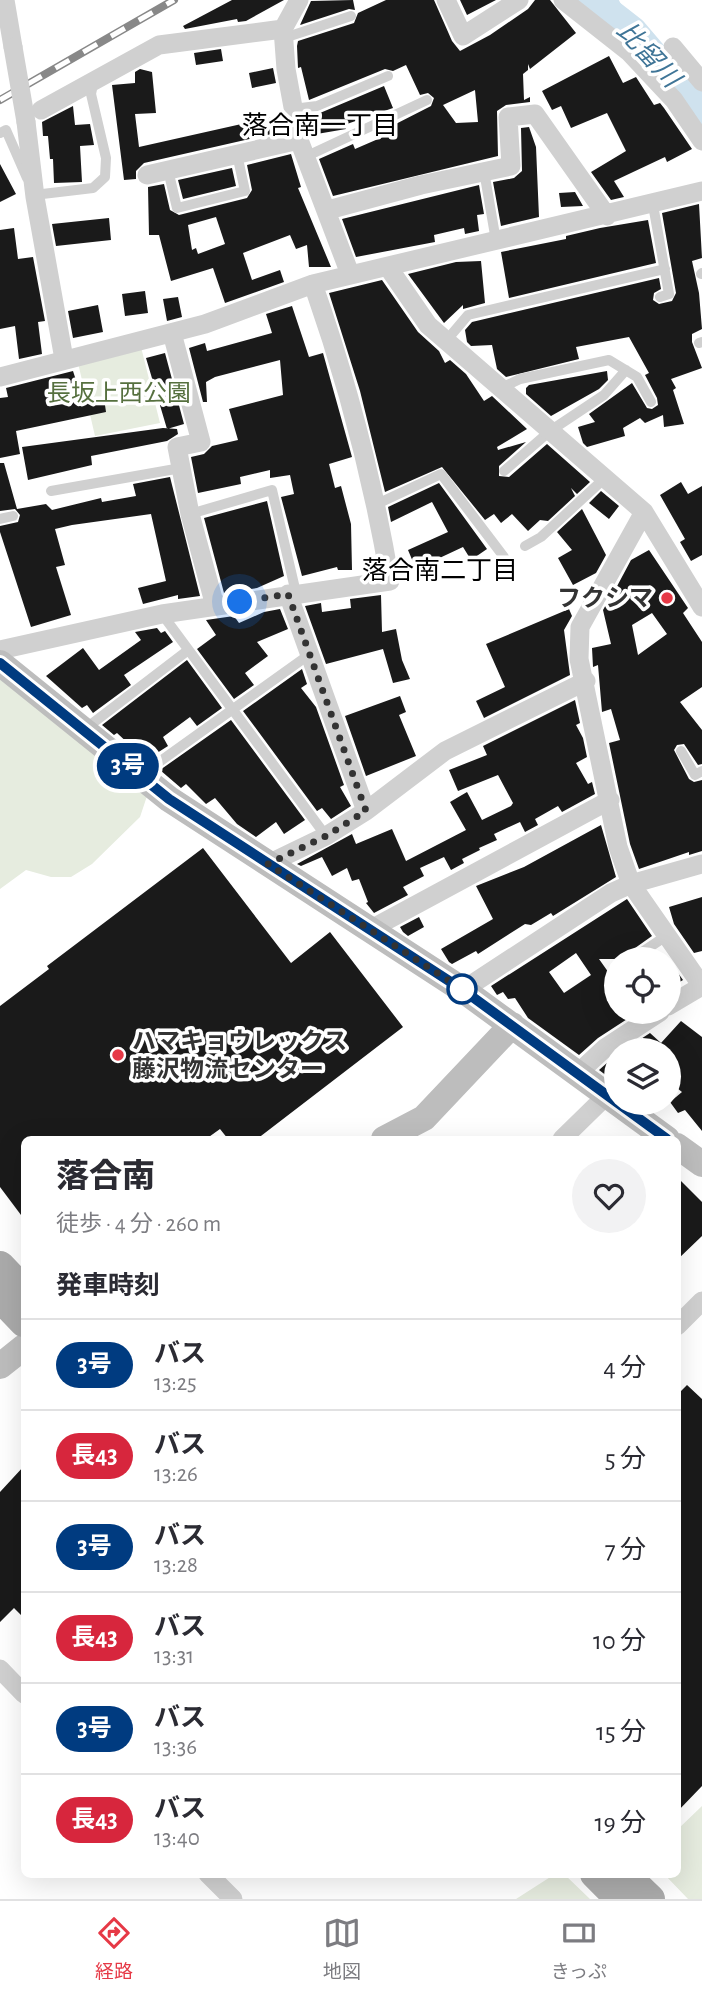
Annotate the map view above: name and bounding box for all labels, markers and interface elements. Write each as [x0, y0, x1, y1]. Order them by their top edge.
water label: 比留川 [612, 17, 687, 94]
district label: 落合南一丁目 [242, 112, 398, 139]
park label: 長坂上西公園 [47, 380, 191, 406]
district label: 落合南二丁目 [362, 557, 518, 584]
your location [222, 584, 257, 619]
place label: フクシマ [557, 586, 653, 611]
marker: フクシマ [659, 590, 675, 606]
line badge: 3号 [96, 743, 160, 789]
text: 3号 [111, 754, 145, 778]
map controls [604, 947, 681, 1115]
button: locate [604, 947, 681, 1024]
unlabelled marker [447, 974, 477, 1004]
place label: ハマキョウレックス 藤沢物流センター [132, 1029, 347, 1082]
button: layers [604, 1038, 681, 1115]
marker: ハマキョウレックス 藤沢物流センター [110, 1047, 126, 1063]
button: heart [572, 1159, 646, 1233]
text: 落合南 [56, 1161, 155, 1194]
text: 徒歩 · 4 分 · 260 m [56, 1213, 221, 1236]
text: 発車時刻 [56, 1273, 160, 1299]
text: バス [154, 1341, 206, 1367]
text: 3号 [77, 1353, 112, 1377]
text: 4 分 [603, 1355, 646, 1381]
text: 13:25 [154, 1372, 197, 1395]
text: バス [154, 1432, 206, 1458]
text: 長43 [71, 1444, 118, 1468]
text: 5 分 [605, 1446, 646, 1472]
text: 13:26 [154, 1463, 198, 1486]
text: バス [154, 1523, 206, 1549]
text: 3号 [77, 1535, 112, 1559]
text: 7 分 [605, 1537, 646, 1563]
text: 13:28 [154, 1554, 198, 1577]
text: バス [154, 1614, 206, 1640]
text: 長43 [71, 1626, 118, 1650]
text: 10 分 [593, 1628, 646, 1654]
text: 13:31 [154, 1645, 194, 1668]
text: バス [154, 1705, 206, 1731]
text: 3号 [77, 1717, 112, 1741]
text: 15 分 [596, 1719, 646, 1745]
text: 13:36 [154, 1736, 197, 1759]
text: バス [154, 1796, 206, 1822]
text: 長43 [71, 1808, 118, 1832]
text: 19 分 [595, 1810, 646, 1836]
text: 13:40 [154, 1827, 200, 1850]
tab: 経路 [95, 1914, 133, 1984]
tab: 地図 [323, 1914, 361, 1984]
tab: きっぷ [551, 1914, 607, 1984]

